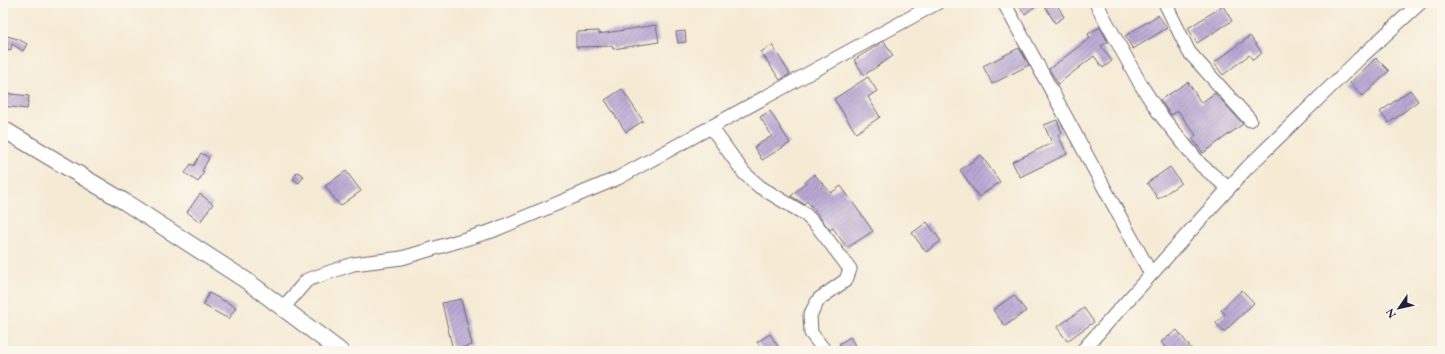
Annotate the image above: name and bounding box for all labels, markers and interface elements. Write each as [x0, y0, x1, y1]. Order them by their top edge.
north arrow [1379, 288, 1419, 328]
text: N [1382, 306, 1399, 321]

